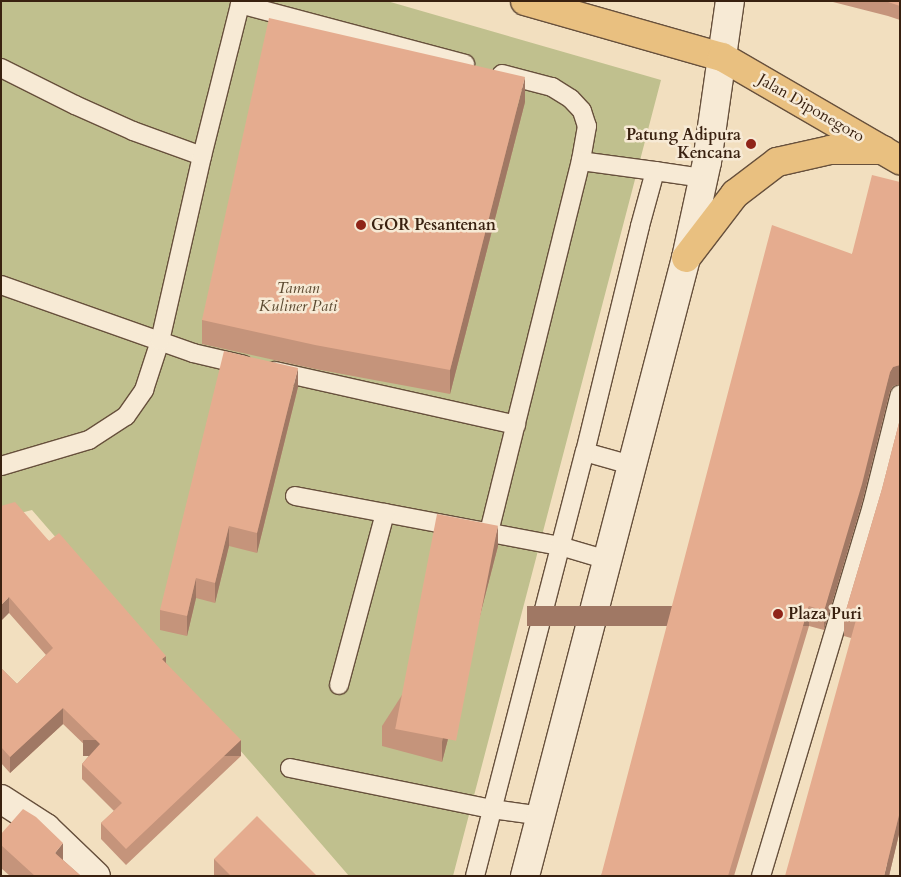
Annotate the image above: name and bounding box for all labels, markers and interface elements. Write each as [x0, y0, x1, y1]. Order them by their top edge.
street label: Jalan Diponegoro [754, 70, 868, 146]
place label: Patung Adipura Kencana [626, 125, 741, 163]
marker: Patung Adipura Kencana [745, 138, 757, 150]
place label: GOR Pesantenan [371, 215, 496, 235]
marker: GOR Pesantenan [355, 219, 367, 231]
park label: Taman Kuliner Pati [259, 278, 337, 316]
place label: Plaza Puri [788, 604, 862, 624]
marker: Plaza Puri [772, 608, 784, 620]

